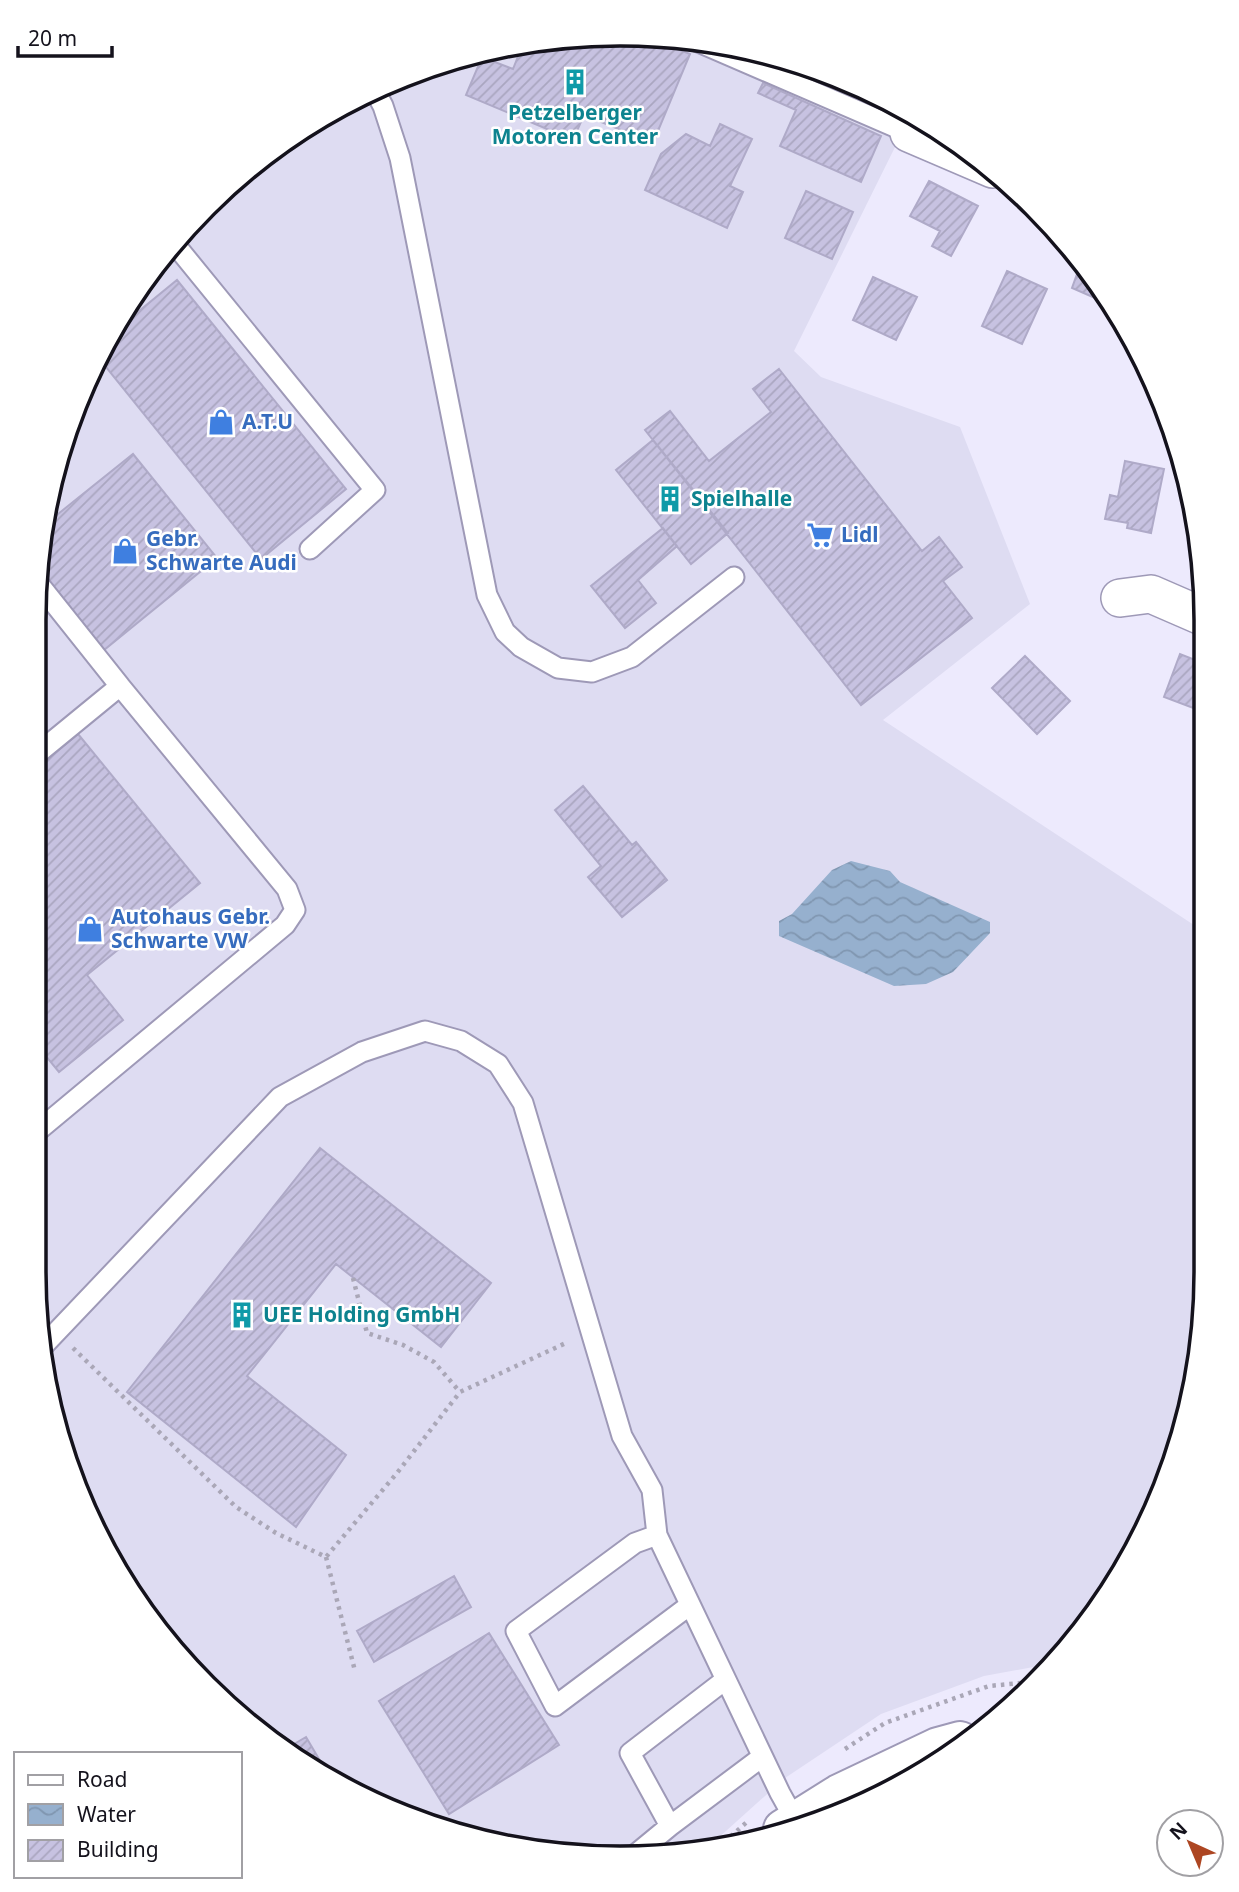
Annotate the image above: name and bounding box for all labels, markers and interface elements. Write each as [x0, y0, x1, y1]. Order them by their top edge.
scale bar [18, 14, 112, 58]
text: 20 m [28, 24, 77, 52]
building icon: Petzelberger Motoren Center [560, 67, 590, 97]
place label: Petzelberger Motoren Center [492, 98, 659, 150]
shop icon: A.T.U [206, 407, 236, 437]
place label: A.T.U [242, 407, 293, 435]
building icon: Spielhalle [655, 484, 685, 514]
place label: Spielhalle [691, 484, 792, 512]
supermarket icon: Lidl [805, 520, 835, 550]
place label: Lidl [841, 520, 879, 548]
place label: Gebr. Schwarte Audi [146, 524, 297, 576]
shop icon: Gebr. Schwarte Audi [110, 536, 140, 566]
place label: Autohaus Gebr. Schwarte VW [111, 902, 270, 954]
shop icon: Autohaus Gebr. Schwarte VW [75, 914, 105, 944]
building icon: UEE Holding GmbH [227, 1300, 257, 1330]
place label: UEE Holding GmbH [263, 1300, 460, 1328]
legend [14, 1752, 242, 1878]
text: Road [77, 1765, 127, 1793]
text: Water [77, 1800, 136, 1828]
north arrow [1155, 1808, 1225, 1878]
text: N [1164, 1816, 1193, 1845]
text: Building [77, 1835, 159, 1863]

